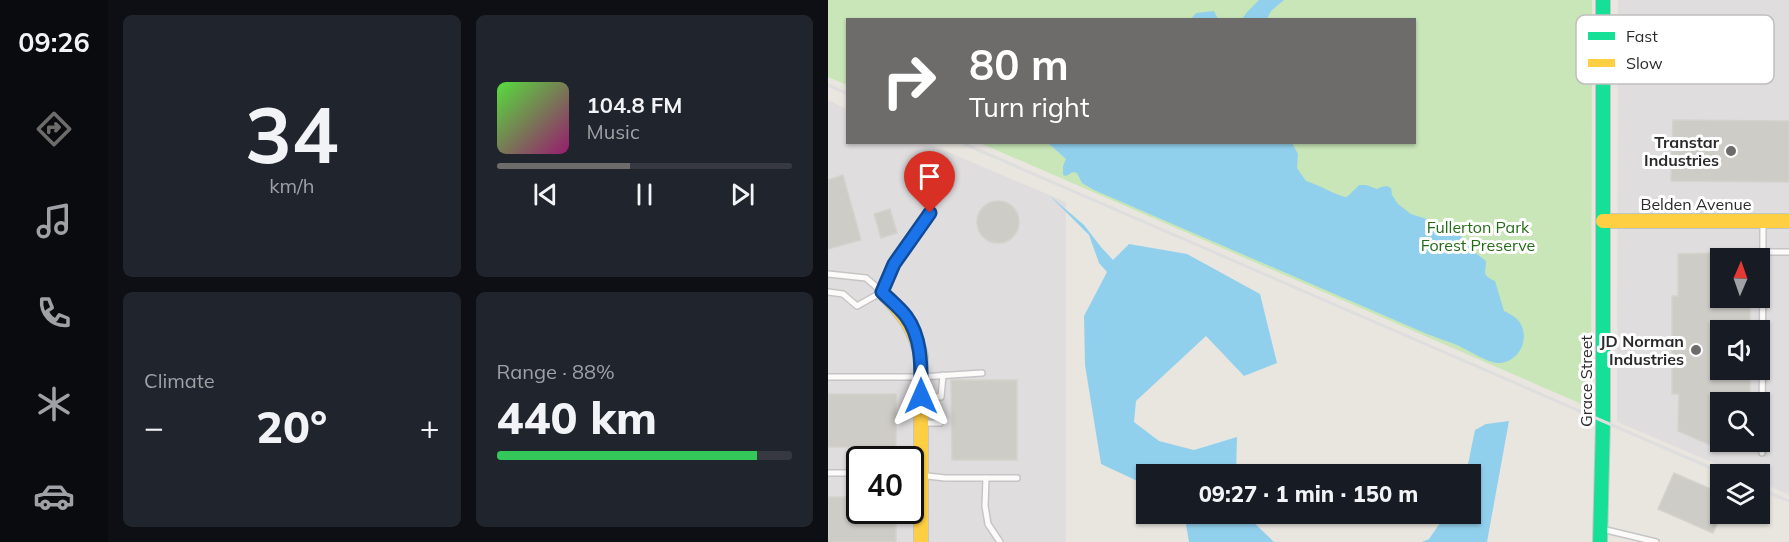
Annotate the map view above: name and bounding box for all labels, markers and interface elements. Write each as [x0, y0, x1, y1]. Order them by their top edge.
legend [1576, 15, 1774, 84]
text: 09:26 [18, 25, 90, 59]
text: Fast [1626, 26, 1658, 46]
text: 80 m [969, 38, 1069, 91]
icon: right [870, 42, 948, 120]
text: Slow [1626, 53, 1663, 73]
text: 34 [245, 85, 339, 183]
text: Turn right [969, 90, 1089, 124]
text: 104.8 FM [587, 91, 683, 119]
icon: directions [33, 108, 75, 150]
text: Music [587, 119, 640, 144]
place label: Transtar Industries [1644, 132, 1720, 170]
marker: Transtar Industries [1724, 144, 1738, 158]
pin [904, 151, 955, 213]
icon: arrive [913, 160, 946, 193]
text: km/h [269, 173, 314, 198]
icon: previous [529, 178, 562, 211]
icon: pause [628, 178, 661, 211]
icon: next [726, 178, 759, 211]
street label: Belden Avenue [1641, 194, 1751, 214]
icon: music [33, 200, 75, 242]
park label: Fullerton Park Forest Preserve [1421, 217, 1535, 255]
north arrow [1710, 248, 1770, 308]
map controls [1710, 248, 1770, 524]
icon: phone [33, 292, 75, 334]
button: sound [1710, 320, 1770, 380]
place label: JD Norman Industries [1600, 331, 1684, 369]
street label: Grace Street [1576, 335, 1596, 427]
marker: JD Norman Industries [1689, 343, 1703, 357]
text: Range · 88% [497, 359, 615, 384]
position arrow [889, 364, 953, 428]
text: Climate [144, 368, 215, 393]
icon: climate [33, 383, 75, 425]
text: 440 km [497, 389, 657, 445]
button: search [1710, 392, 1770, 452]
text: 20° [256, 398, 327, 454]
text: − [144, 406, 164, 447]
text: + [420, 406, 440, 447]
speed limit sign: 40 [846, 446, 924, 524]
button: layers [1710, 464, 1770, 524]
icon: car [33, 475, 75, 517]
text: 09:27 · 1 min · 150 m [1199, 480, 1418, 508]

